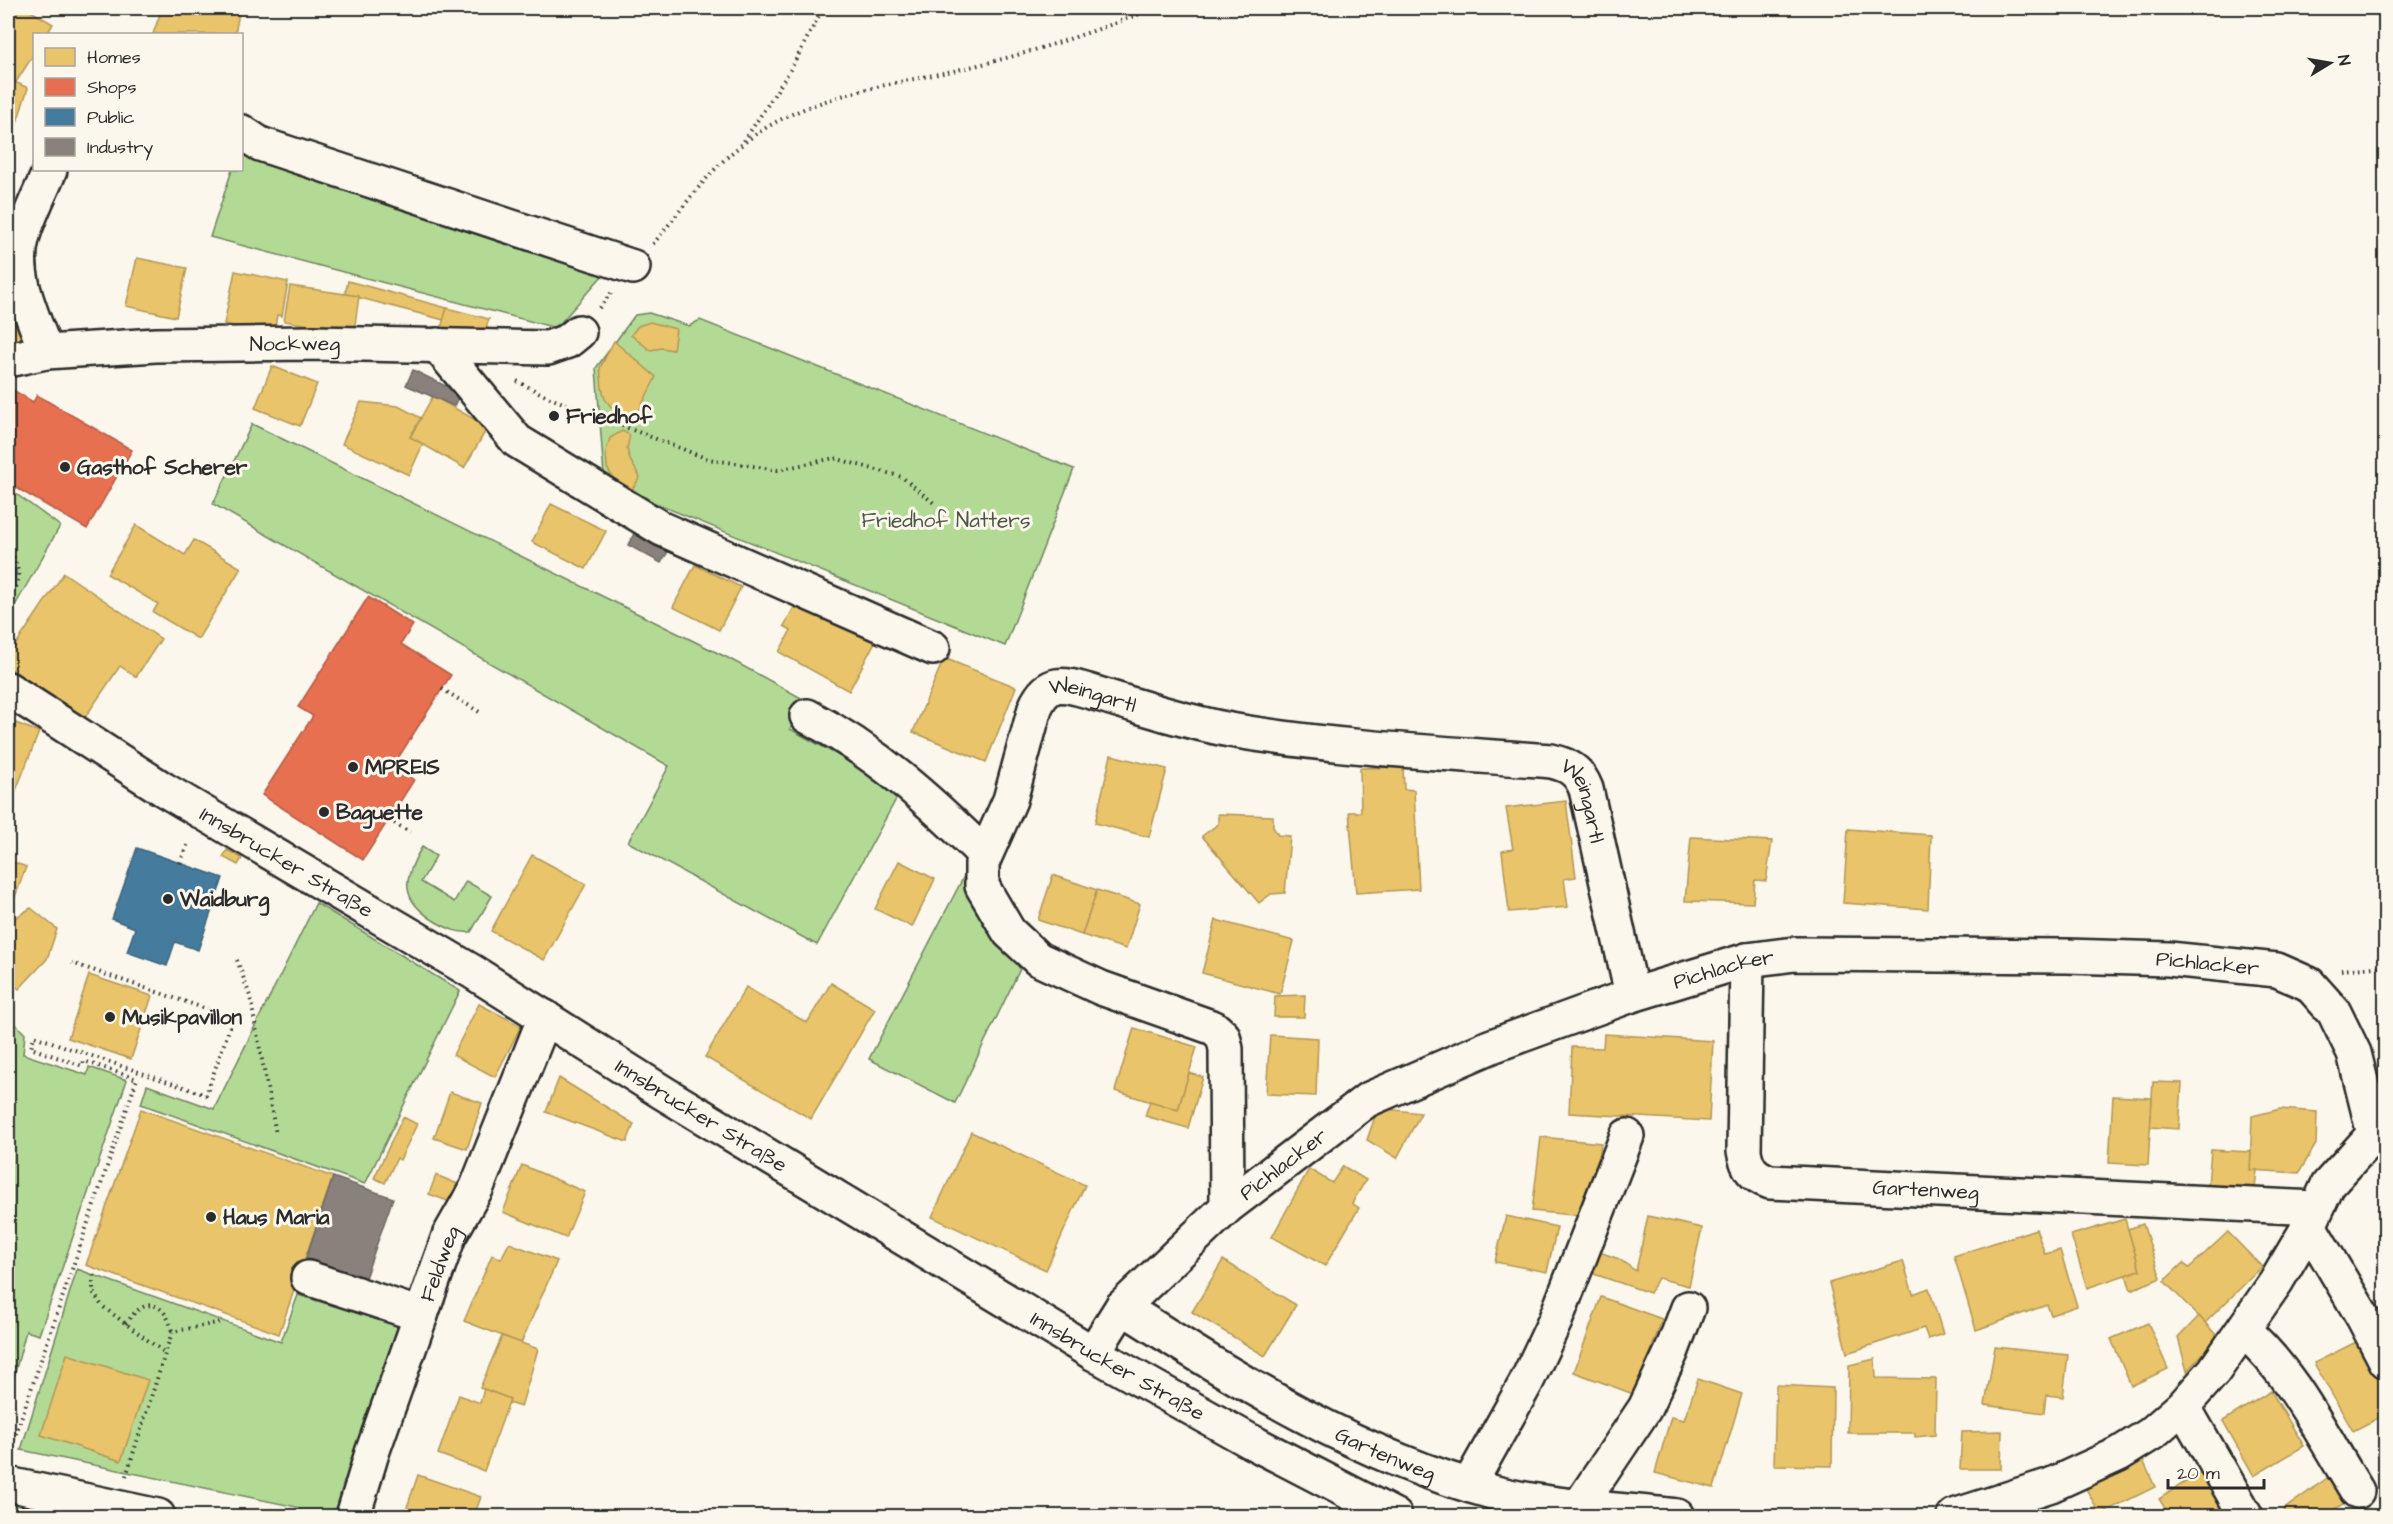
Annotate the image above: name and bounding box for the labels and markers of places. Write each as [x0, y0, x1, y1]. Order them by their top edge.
place label: Friedhof [566, 402, 653, 431]
marker: Friedhof [547, 409, 561, 423]
place label: Gasthof Scherer [77, 453, 248, 482]
marker: Gasthof Scherer [58, 460, 72, 474]
place label: MPREIS [365, 753, 440, 782]
marker: MPREIS [346, 760, 360, 774]
place label: Baguette [336, 798, 423, 829]
marker: Baguette [317, 805, 331, 819]
place label: Waidburg [179, 885, 269, 916]
marker: Waidburg [161, 892, 175, 906]
place label: Musikpavillon [122, 1003, 243, 1033]
marker: Musikpavillon [103, 1010, 117, 1024]
place label: Haus Maria [223, 1203, 330, 1232]
marker: Haus Maria [204, 1210, 218, 1224]

